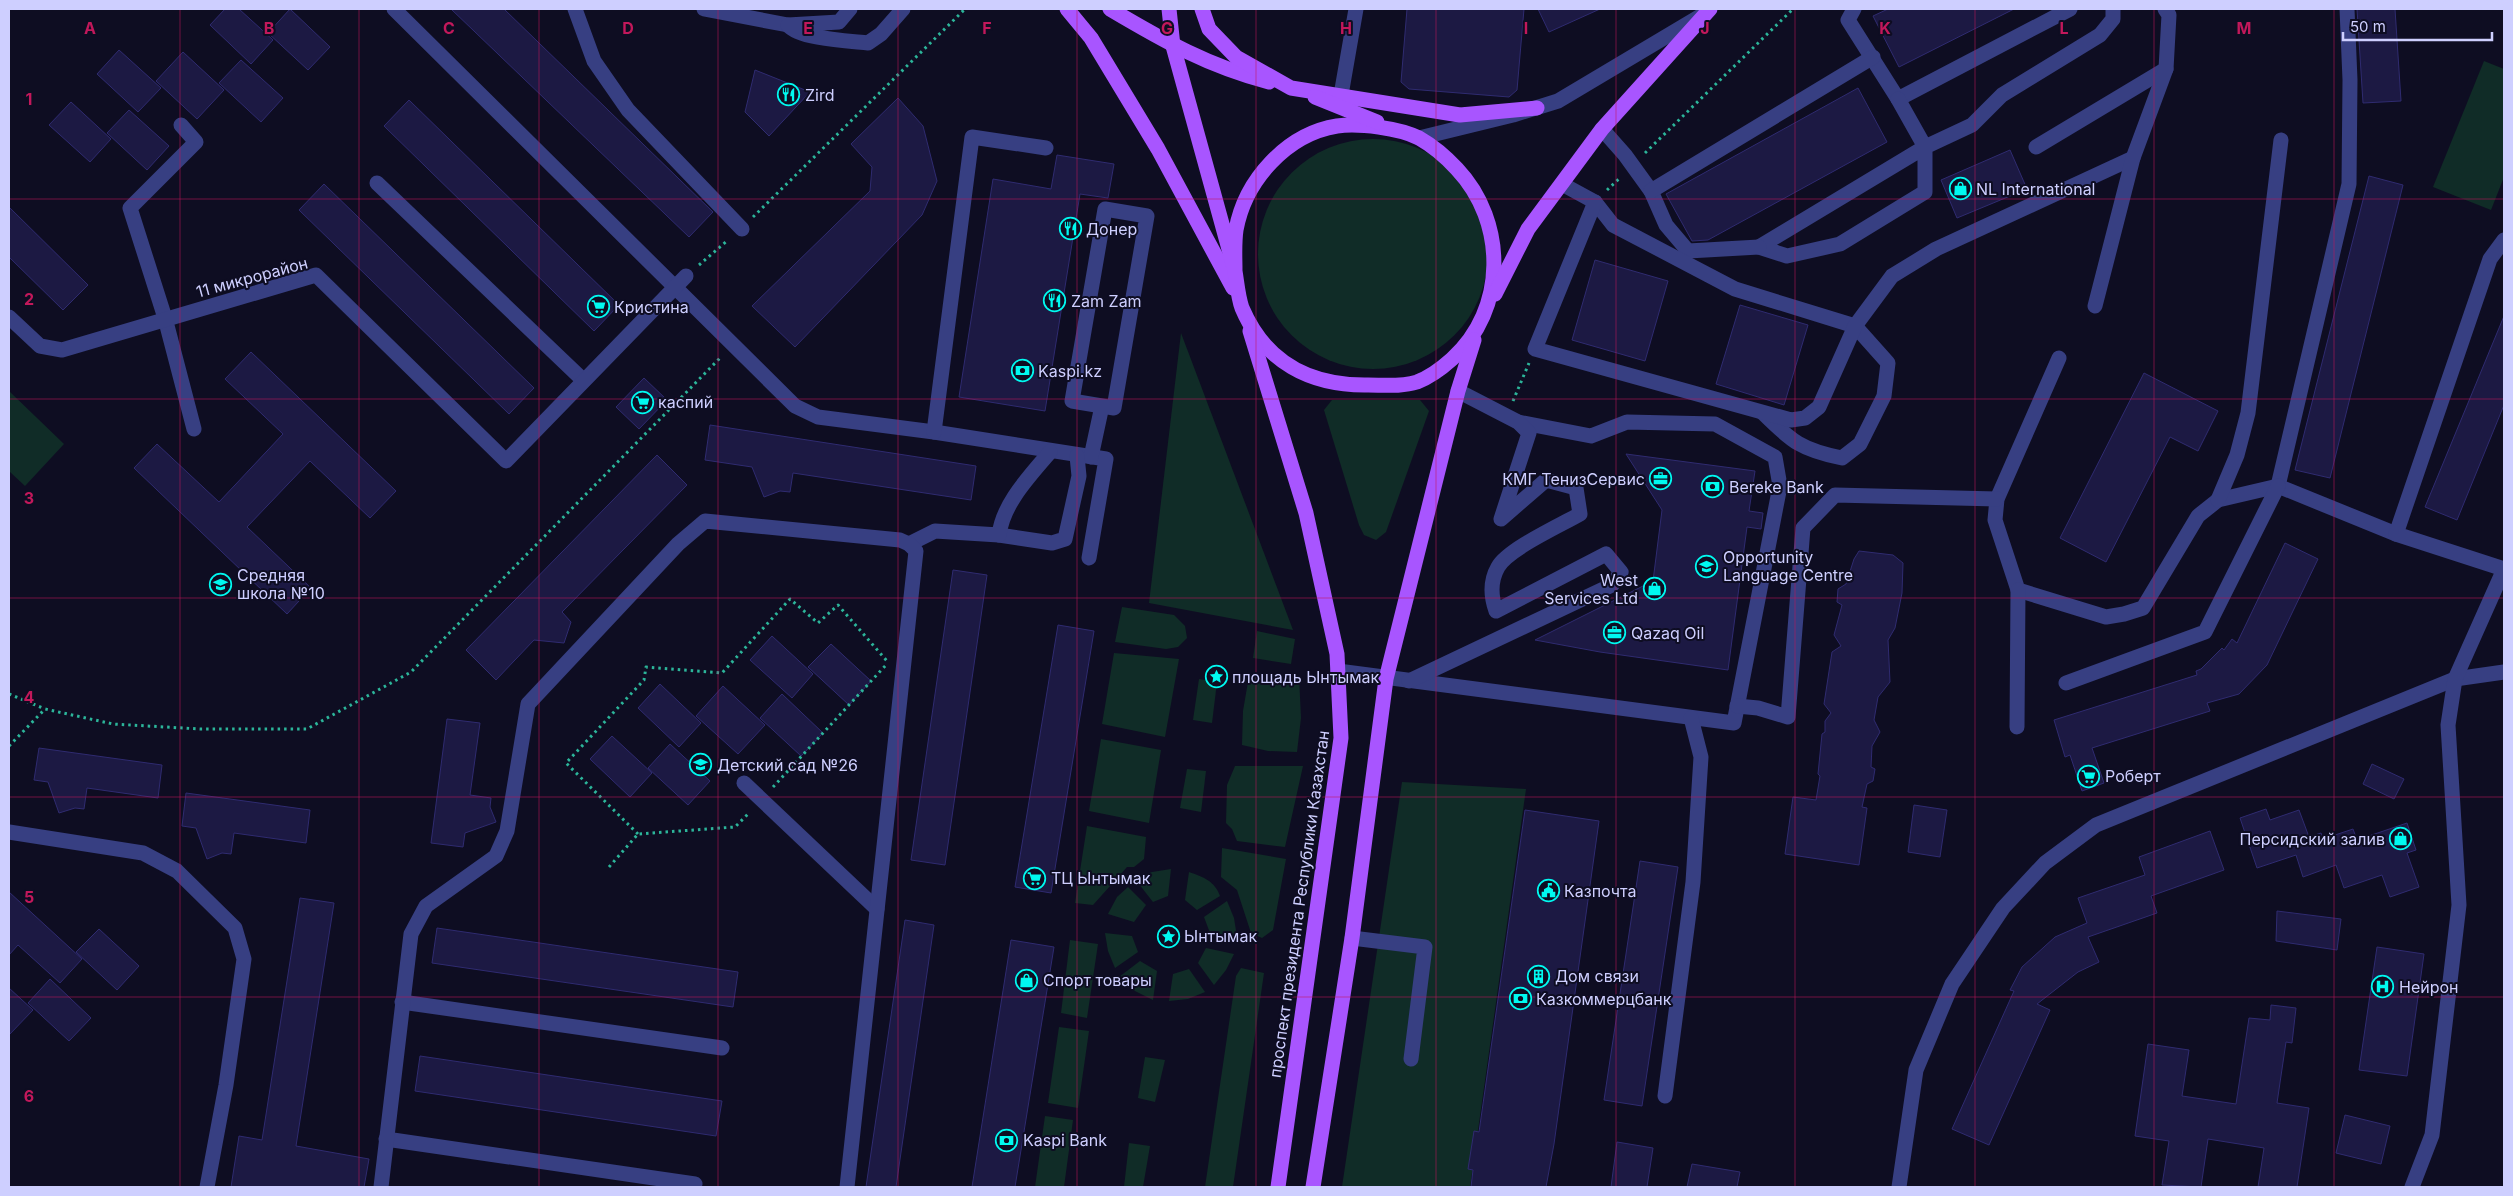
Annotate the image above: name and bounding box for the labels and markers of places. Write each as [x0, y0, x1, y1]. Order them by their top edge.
restaurant icon: Zird [777, 83, 801, 107]
place label: Zird [805, 85, 835, 105]
shop icon: NL International [1948, 177, 1972, 201]
place label: NL International [1976, 179, 2095, 199]
restaurant icon: Донер [1058, 217, 1082, 241]
place label: Донер [1086, 219, 1137, 239]
restaurant icon: Zam Zam [1043, 289, 1067, 313]
place label: Zam Zam [1071, 291, 1142, 311]
supermarket icon: Кристина [586, 295, 610, 319]
place label: Кристина [614, 297, 689, 317]
bank icon: Kaspi.kz [1010, 359, 1034, 383]
place label: Kaspi.kz [1038, 361, 1102, 381]
supermarket icon: каспий [630, 390, 654, 414]
place label: каспий [658, 392, 713, 412]
office icon: КМГ ТенизСервис [1649, 467, 1673, 491]
place label: КМГ ТенизСервис [1502, 469, 1645, 489]
bank icon: Bereke Bank [1701, 475, 1725, 499]
place label: Bereke Bank [1729, 477, 1824, 497]
place label: Opportunity Language Centre [1723, 547, 1853, 585]
school or university icon: Opportunity Language Centre [1695, 554, 1719, 578]
place label: Средняя школа №10 [237, 565, 325, 603]
place label: West Services Ltd [1544, 570, 1638, 608]
school or university icon: Средняя школа №10 [209, 572, 233, 596]
shop icon: West Services Ltd [1642, 577, 1666, 601]
office icon: Qazaq Oil [1603, 621, 1627, 645]
place label: Qazaq Oil [1631, 623, 1704, 643]
place icon: площадь Ынтымак [1204, 665, 1228, 689]
place label: площадь Ынтымак [1232, 667, 1380, 687]
school or university icon: Детский сад №26 [689, 753, 713, 777]
place label: Детский сад №26 [717, 755, 858, 775]
supermarket icon: Роберт [2077, 764, 2101, 788]
place label: Роберт [2105, 766, 2161, 786]
shop icon: Персидский залив [2389, 827, 2413, 851]
place label: Персидский залив [2240, 829, 2385, 849]
supermarket icon: ТЦ Ынтымак [1023, 866, 1047, 890]
place label: ТЦ Ынтымак [1051, 868, 1151, 888]
public building icon: Казпочта [1536, 879, 1560, 903]
place label: Казпочта [1564, 881, 1636, 901]
place icon: Ынтымак [1156, 924, 1180, 948]
place label: Ынтымак [1184, 926, 1257, 946]
building icon: Дом связи [1527, 964, 1551, 988]
place label: Дом связи [1555, 966, 1639, 986]
shop icon: Спорт товары [1015, 968, 1039, 992]
place label: Спорт товары [1043, 970, 1152, 990]
hospital icon: Нейрон [2371, 975, 2395, 999]
place label: Нейрон [2399, 977, 2459, 997]
bank icon: Казкоммерцбанк [1508, 987, 1532, 1011]
place label: Казкоммерцбанк [1536, 989, 1672, 1009]
bank icon: Kaspi Bank [995, 1128, 1019, 1152]
place label: Kaspi Bank [1023, 1130, 1107, 1150]

